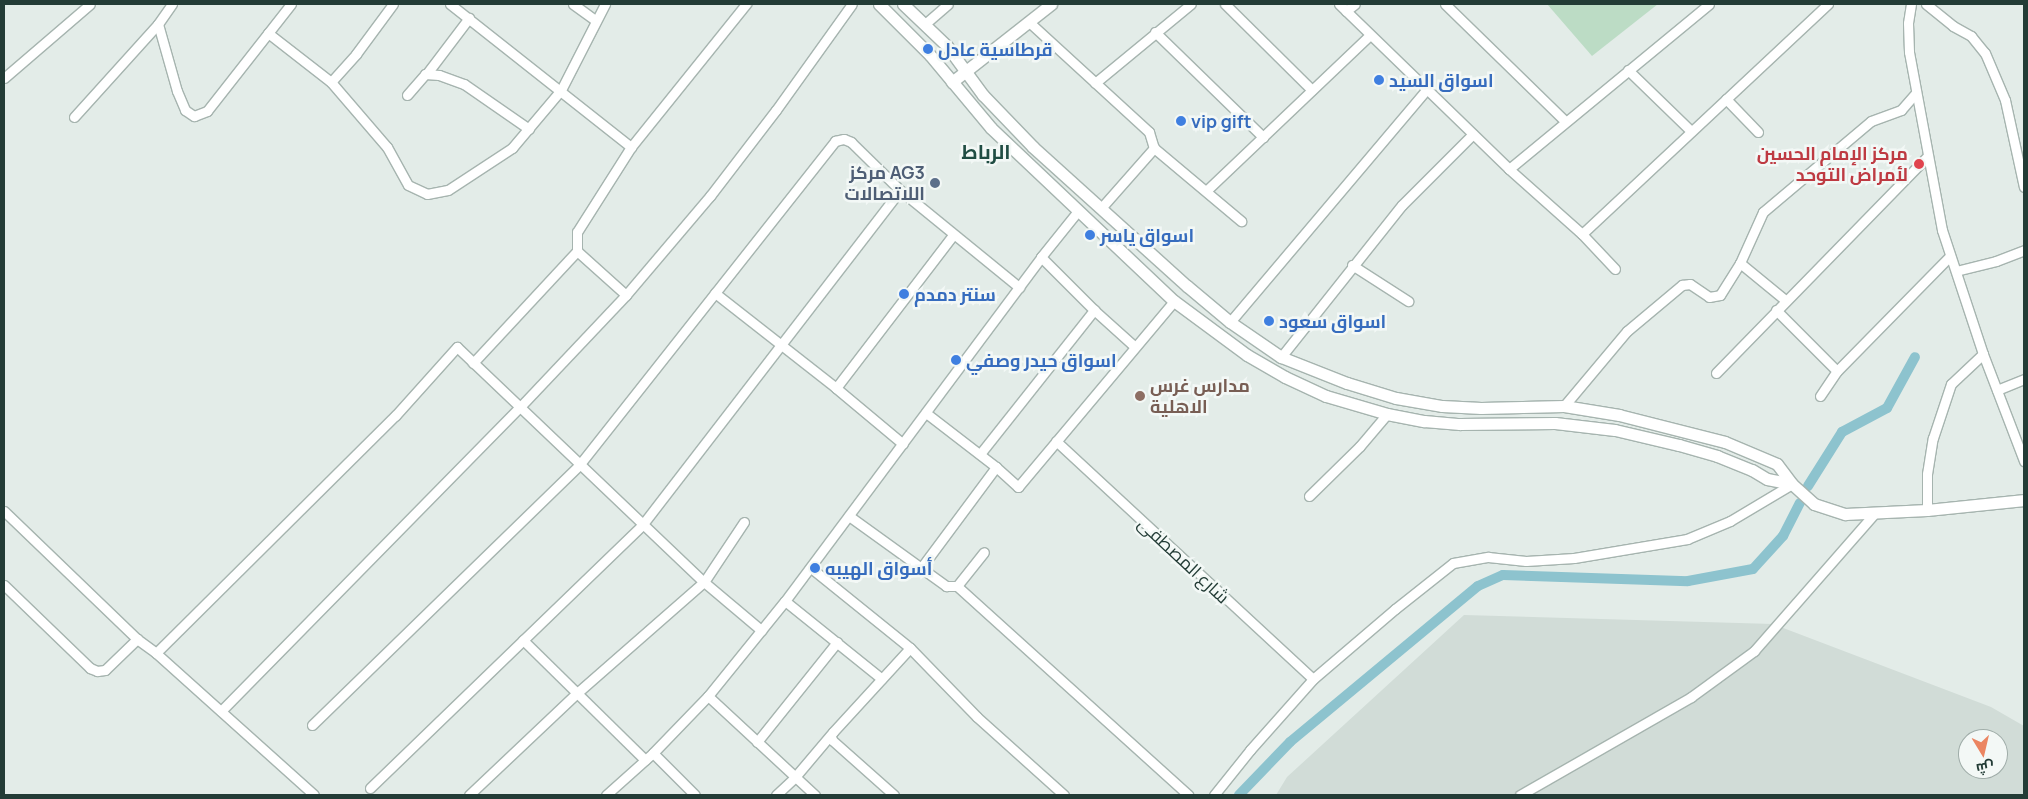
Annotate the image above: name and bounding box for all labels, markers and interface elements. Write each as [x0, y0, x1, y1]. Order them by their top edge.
place label: قرطاسية عادل [938, 38, 1053, 60]
marker: قرطاسية عادل [922, 43, 934, 55]
place label: اسواق السيد [1389, 69, 1494, 91]
marker: اسواق السيد [1373, 74, 1385, 86]
place label: vip gift [1191, 110, 1251, 132]
marker: vip gift [1175, 115, 1187, 127]
district label: الرباط [962, 139, 1010, 163]
place label: مركز الإمام الحسين لأمراض التوحد [1757, 143, 1908, 186]
marker: مركز الإمام الحسين لأمراض التوحد [1912, 157, 1926, 171]
place label: مركز AG3 اللاتصالات [845, 162, 925, 204]
marker: مركز AG3 اللاتصالات [929, 177, 941, 189]
place label: اسواق ياسر [1100, 224, 1194, 246]
marker: اسواق ياسر [1084, 229, 1096, 241]
place label: سنتر دمدم [914, 283, 996, 305]
marker: سنتر دمدم [898, 288, 910, 300]
place label: اسواق سعود [1279, 310, 1386, 332]
marker: اسواق سعود [1263, 315, 1275, 327]
place label: اسواق حيدر وصفي [966, 349, 1117, 371]
marker: اسواق حيدر وصفي [950, 354, 962, 366]
place label: مدارس غرس الاهلية [1150, 375, 1250, 418]
marker: مدارس غرس الاهلية [1134, 390, 1146, 402]
street label: شارع المصطفى [1134, 512, 1234, 608]
place label: أسواق الهيبه [825, 557, 932, 579]
marker: أسواق الهيبه [809, 562, 821, 574]
north arrow [1958, 729, 2008, 779]
text: ش [1975, 758, 1996, 779]

